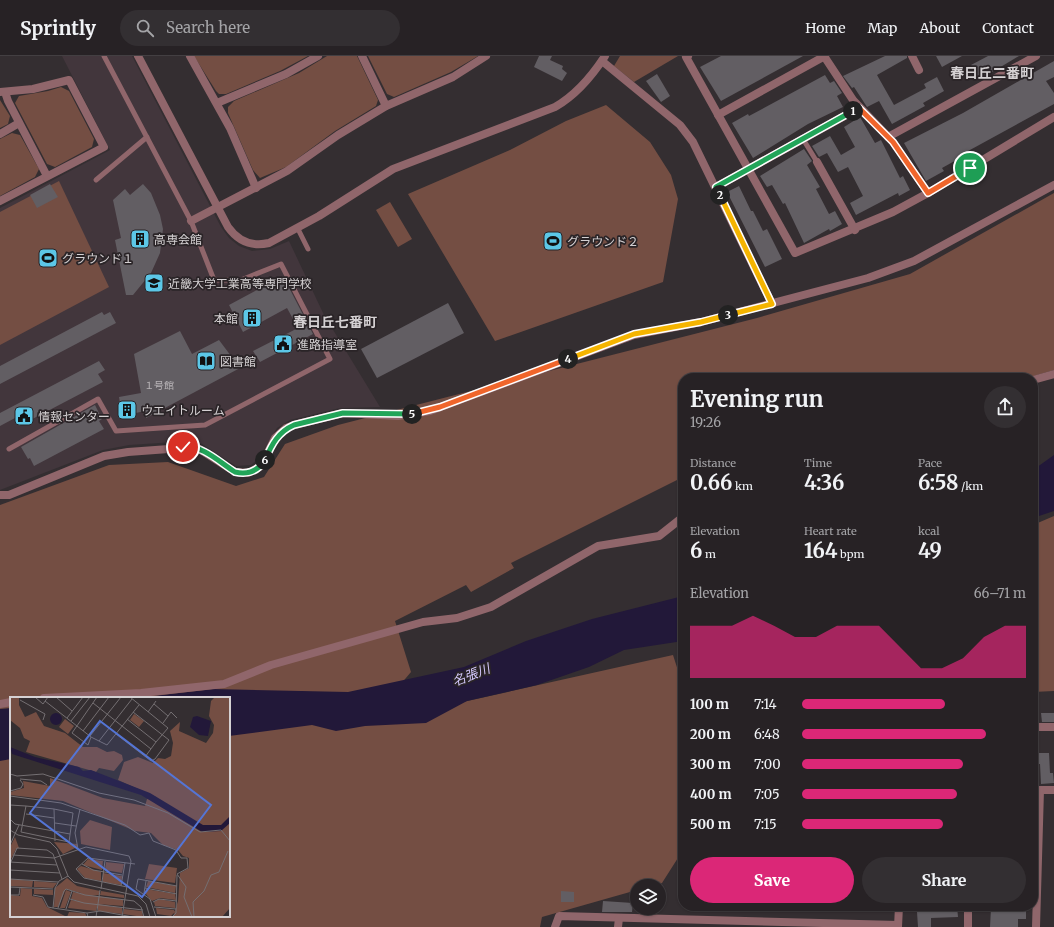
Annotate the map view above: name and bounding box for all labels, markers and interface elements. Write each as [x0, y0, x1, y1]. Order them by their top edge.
search box [120, 10, 400, 46]
text: Sprintly [20, 16, 96, 40]
icon: search [134, 17, 156, 39]
text: Search here [166, 18, 250, 37]
text: Home [805, 19, 846, 37]
text: Map [868, 19, 897, 37]
text: About [919, 19, 960, 37]
text: Contact [982, 19, 1034, 37]
district label: 春日丘二番町 [950, 64, 1034, 82]
pin: 1 [843, 101, 863, 121]
text: 1 [850, 104, 856, 118]
pin [953, 151, 987, 185]
icon: arrive [959, 157, 981, 179]
pin: 2 [710, 185, 730, 205]
text: 2 [717, 188, 723, 202]
building icon: 高専会館 [129, 228, 151, 250]
sports icon: グラウンド２ [542, 230, 564, 252]
place label: 高専会館 [154, 232, 202, 247]
place label: グラウンド２ [567, 234, 639, 249]
sports icon: グラウンド１ [37, 247, 59, 269]
place label: グラウンド１ [62, 251, 134, 266]
school or university icon: 近畿大学工業高等専門学校 [143, 272, 165, 294]
place label: 近畿大学工業高等専門学校 [168, 276, 312, 291]
pin: 3 [718, 305, 738, 325]
building icon: 本館 [241, 307, 263, 329]
text: 3 [725, 308, 731, 322]
place label: 本館 [214, 311, 238, 326]
district label: 春日丘七番町 [293, 313, 377, 331]
public building icon: 進路指導室 [272, 333, 294, 355]
place label: 進路指導室 [297, 337, 357, 352]
pin: 4 [558, 349, 578, 369]
library icon: 図書館 [195, 350, 217, 372]
text: 4 [565, 352, 572, 366]
place label: 図書館 [220, 354, 256, 369]
house number: １号館 [144, 379, 174, 392]
text: Evening run [690, 385, 824, 413]
button: share [984, 386, 1026, 428]
building icon: ウエイトルーム [116, 399, 138, 421]
place label: ウエイトルーム [141, 403, 225, 418]
pin: 5 [402, 404, 422, 424]
public building icon: 情報センター [13, 405, 35, 427]
text: 5 [409, 407, 415, 421]
place label: 情報センター [38, 409, 110, 424]
text: 19:26 [690, 414, 721, 431]
pin [166, 430, 200, 464]
icon: check [172, 436, 194, 458]
pin: 6 [255, 450, 275, 470]
text: 6 [262, 453, 268, 467]
text: Distance [690, 456, 736, 470]
text: Time [804, 456, 832, 470]
text: Pace [918, 456, 942, 470]
text: 0.66 [690, 470, 732, 495]
text: 4:36 [804, 470, 844, 495]
text: 6:58 [918, 470, 958, 495]
text: km [732, 479, 753, 493]
text: /km [958, 479, 983, 493]
text: Elevation [690, 524, 740, 538]
text: Heart rate [804, 524, 857, 538]
text: kcal [918, 524, 940, 538]
text: 6 [690, 538, 702, 563]
text: 164 [804, 538, 838, 563]
text: 49 [918, 538, 942, 563]
text: m [702, 547, 716, 561]
text: bpm [838, 547, 864, 561]
text: Elevation [690, 585, 749, 602]
text: 66–71 m [974, 585, 1026, 602]
water label: 名張川 [450, 659, 494, 690]
text: 100 m [690, 696, 729, 713]
text: 7:14 [754, 696, 777, 713]
inset map [10, 697, 230, 917]
text: 200 m [690, 726, 731, 743]
text: 6:48 [754, 726, 780, 743]
text: 300 m [690, 756, 731, 773]
text: 7:00 [754, 756, 781, 773]
text: 400 m [690, 786, 732, 803]
text: 7:05 [754, 786, 780, 803]
text: 500 m [690, 816, 731, 833]
text: 7:15 [754, 816, 777, 833]
button: Save [690, 857, 854, 903]
button: Share [862, 857, 1026, 903]
map controls [630, 879, 666, 915]
button: layers [630, 879, 666, 915]

